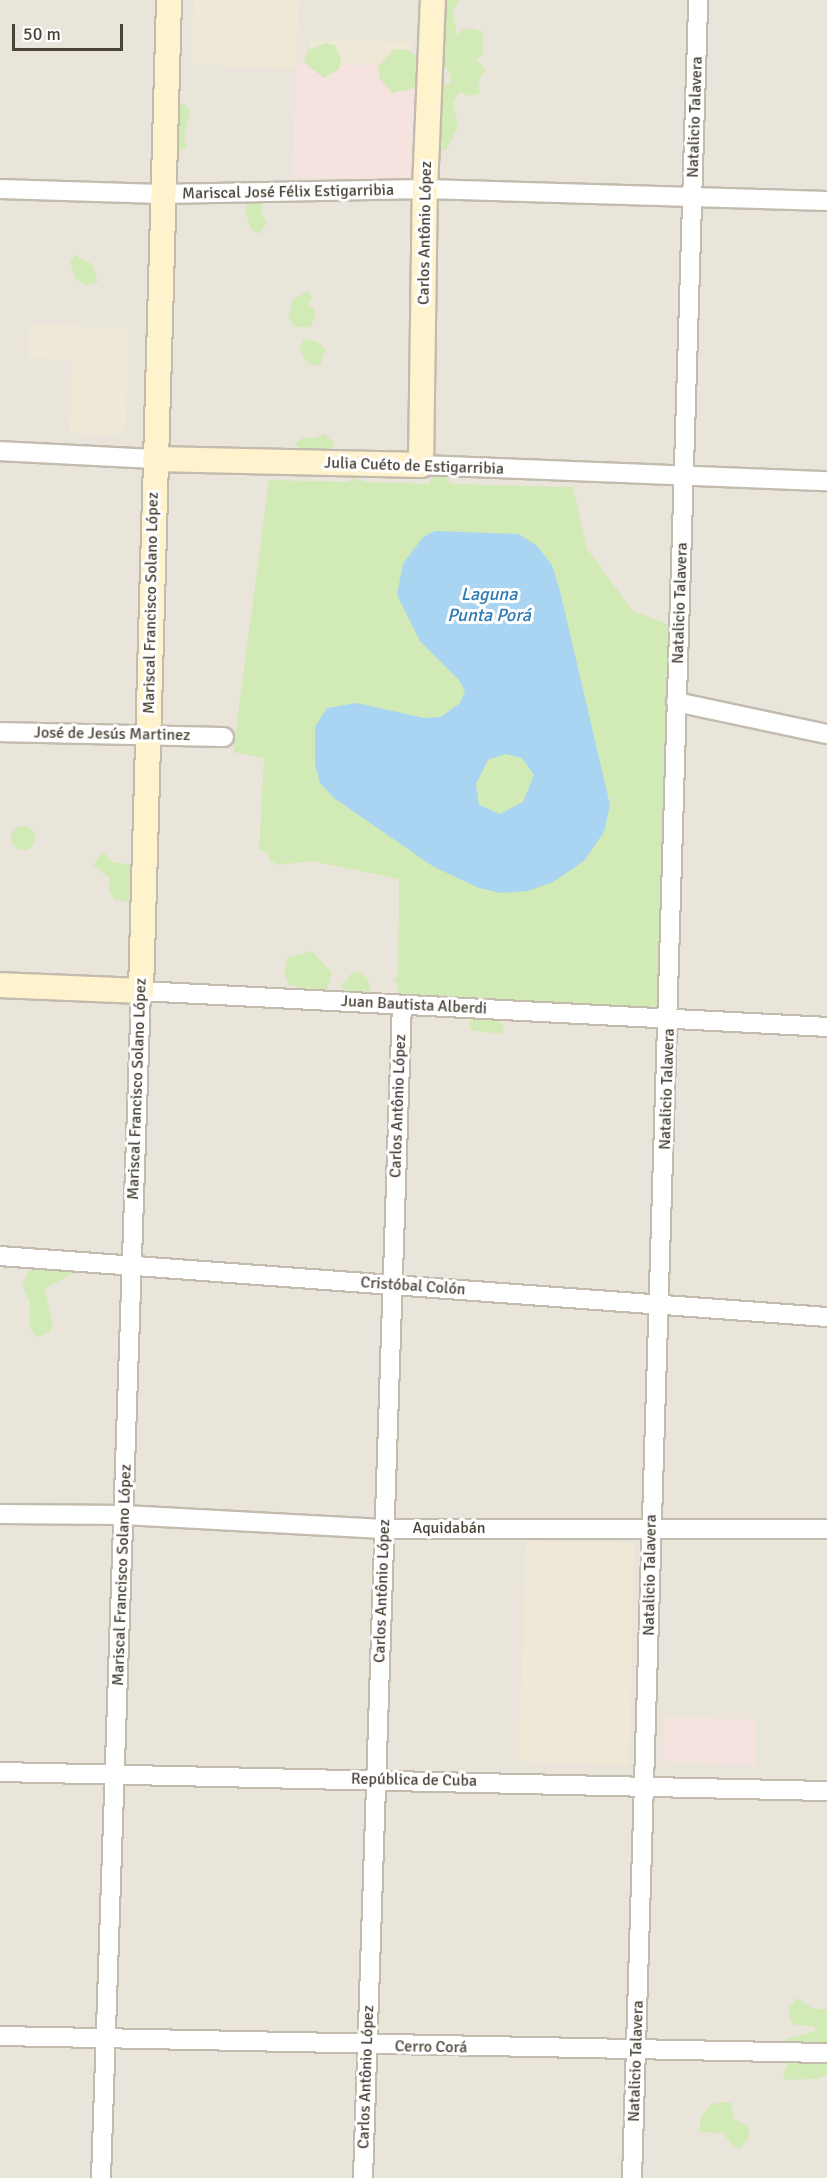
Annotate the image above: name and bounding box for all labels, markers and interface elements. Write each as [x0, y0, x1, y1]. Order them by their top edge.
scale bar [15, 12, 126, 50]
text: 50 m [23, 23, 61, 45]
street label: Natalicio Talavera [683, 56, 707, 178]
street label: Carlos Antônio López [414, 161, 436, 305]
street label: Mariscal José Félix Estigarribia [182, 181, 394, 203]
street label: Julia Cuéto de Estigarribia [324, 453, 504, 479]
street label: Mariscal Francisco Solano López [139, 492, 163, 714]
street label: Natalicio Talavera [668, 542, 692, 664]
water label: Laguna Punta Porá [447, 584, 531, 626]
street label: José de Jesús Martinez [34, 723, 190, 745]
street label: Mariscal Francisco Solano López [124, 978, 150, 1200]
street label: Juan Bautista Alberdi [340, 992, 488, 1018]
street label: Natalicio Talavera [655, 1028, 679, 1150]
street label: Carlos Antônio López [386, 1034, 410, 1178]
street label: Cristóbal Colón [360, 1273, 466, 1299]
street label: Mariscal Francisco Solano López [109, 1464, 135, 1686]
street label: Natalicio Talavera [639, 1514, 661, 1636]
street label: Aquidabán [412, 1518, 486, 1538]
street label: Carlos Antônio López [370, 1519, 394, 1663]
street label: República de Cuba [351, 1769, 477, 1791]
street label: Natalicio Talavera [624, 2000, 648, 2122]
street label: Carlos Antônio López [354, 2005, 378, 2149]
street label: Cerro Corá [395, 2037, 467, 2057]

